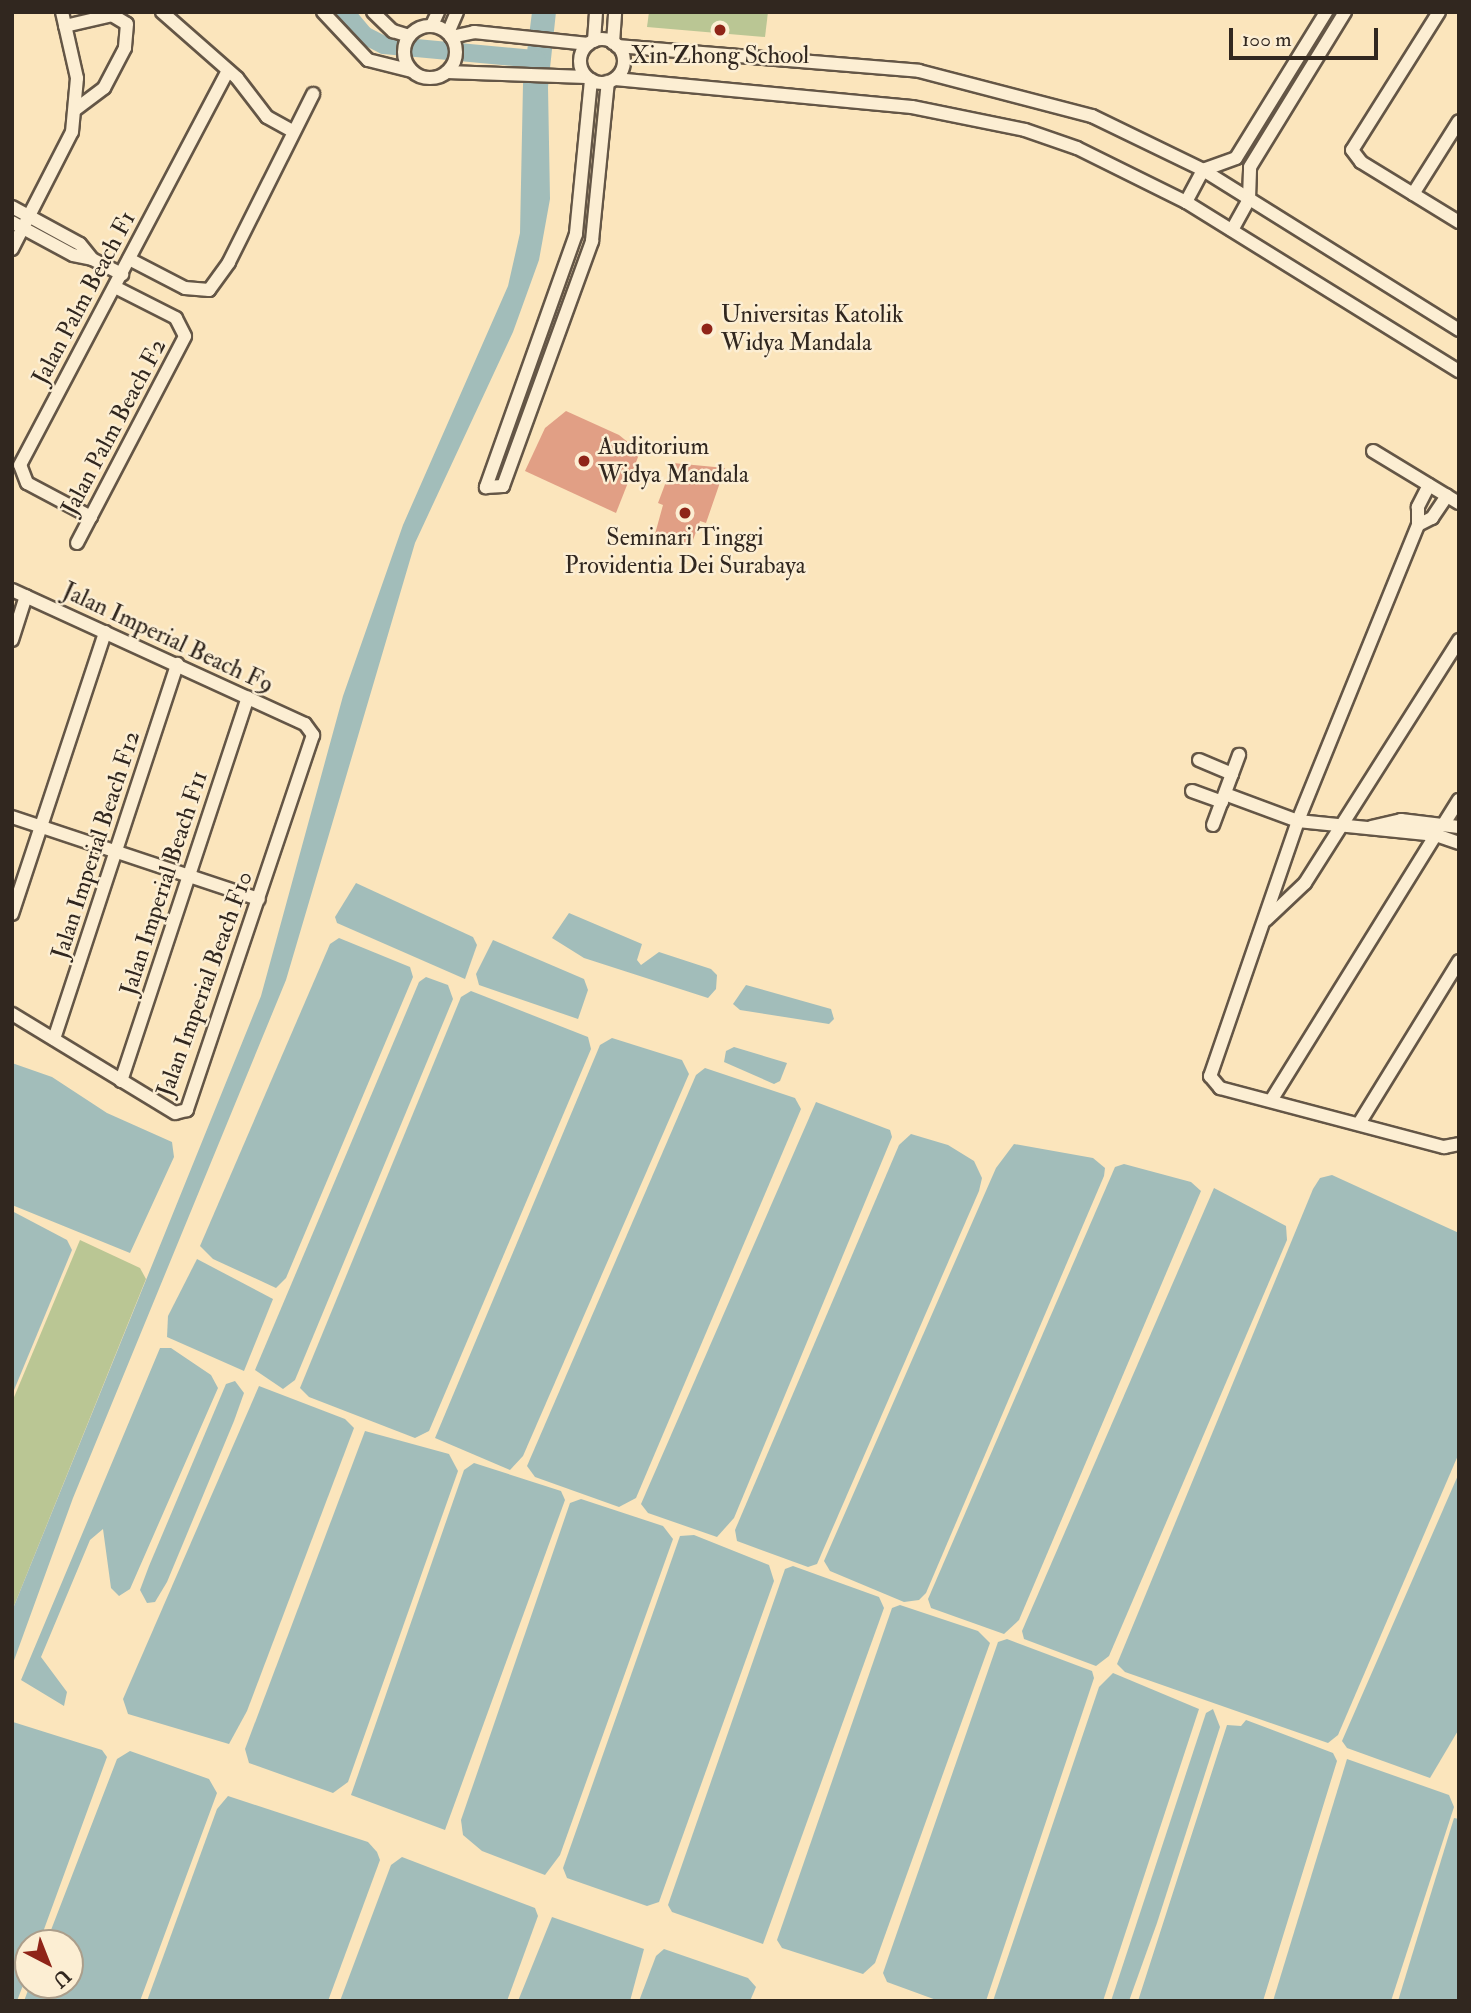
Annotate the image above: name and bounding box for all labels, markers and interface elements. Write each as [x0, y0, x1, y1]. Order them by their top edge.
scale bar [1233, 14, 1382, 58]
marker: Xin Zhong School [712, 22, 728, 38]
text: 100 m [1242, 26, 1292, 53]
place label: Xin Zhong School [631, 42, 809, 70]
street label: Jalan Palm Beach F1 [26, 206, 142, 390]
place label: Universitas Katolik Widya Mandala [721, 301, 904, 357]
marker: Universitas Katolik Widya Mandala [699, 321, 715, 337]
street label: Jalan Palm Beach F2 [55, 334, 173, 520]
place label: Auditorium Widya Mandala [598, 433, 749, 489]
marker: Auditorium Widya Mandala [576, 453, 592, 469]
marker: Seminari Tinggi Providentia Dei Surabaya [677, 505, 693, 521]
place label: Seminari Tinggi Providentia Dei Surabaya [564, 524, 806, 580]
street label: Jalan Imperial Beach F9 [58, 576, 278, 700]
street label: Jalan Imperial Beach F12 [46, 727, 146, 963]
street label: Jalan Imperial Beach F11 [114, 767, 214, 999]
street label: Jalan Imperial Beach F10 [151, 867, 259, 1101]
north arrow [14, 1929, 84, 1999]
text: U [48, 1964, 76, 1992]

